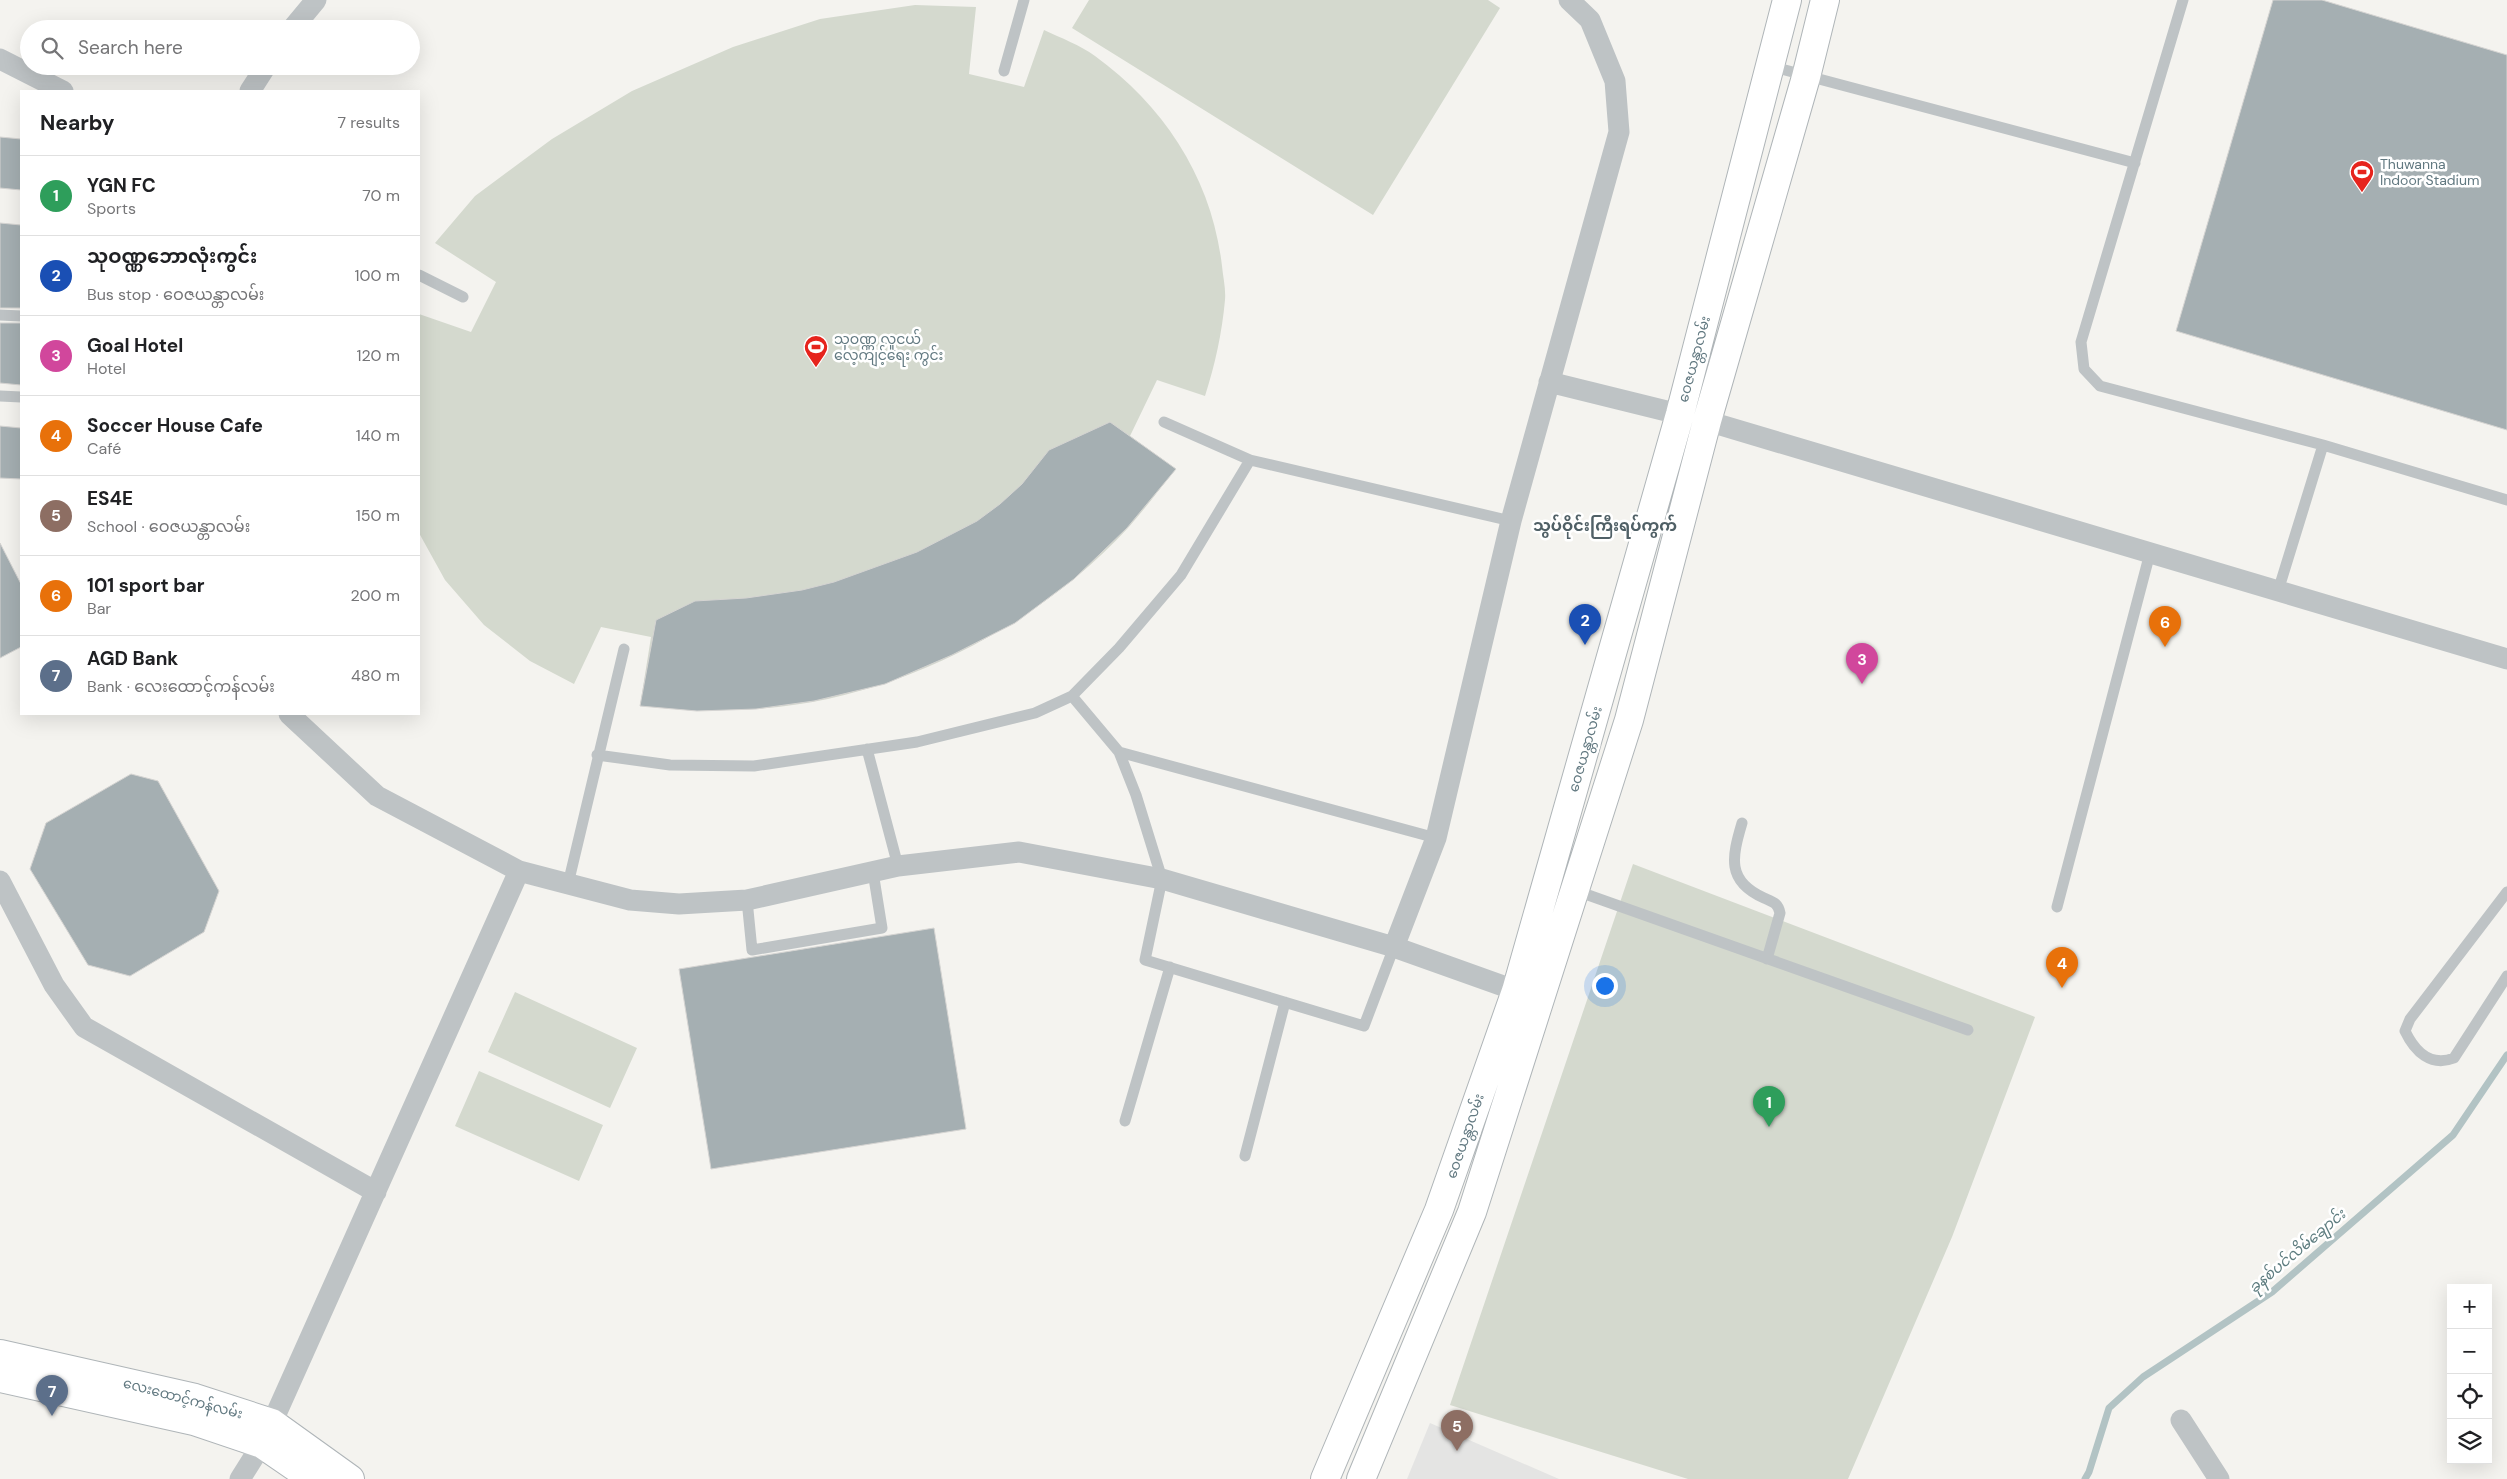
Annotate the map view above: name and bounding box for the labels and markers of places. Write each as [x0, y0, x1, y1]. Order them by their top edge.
place label: Thuwanna Indoor Stadium [2380, 155, 2479, 189]
sports icon: Thuwanna Indoor Stadium [2349, 159, 2375, 193]
place label: သုဝဏ္ဏ လူငယ် လေ့ကျင့်ရေး ကွင်း [834, 329, 943, 367]
sports icon: သုဝဏ္ဏ လူငယ် လေ့ကျင့်ရေး ကွင်း [803, 334, 829, 368]
pin: 2 [1569, 604, 1601, 645]
pin: 6 [2149, 606, 2181, 647]
pin: 3 [1846, 643, 1878, 684]
pin: 4 [2046, 947, 2078, 988]
pin: 1 [1753, 1086, 1785, 1127]
pin: 7 [36, 1375, 68, 1416]
pin: 5 [1441, 1410, 1473, 1451]

